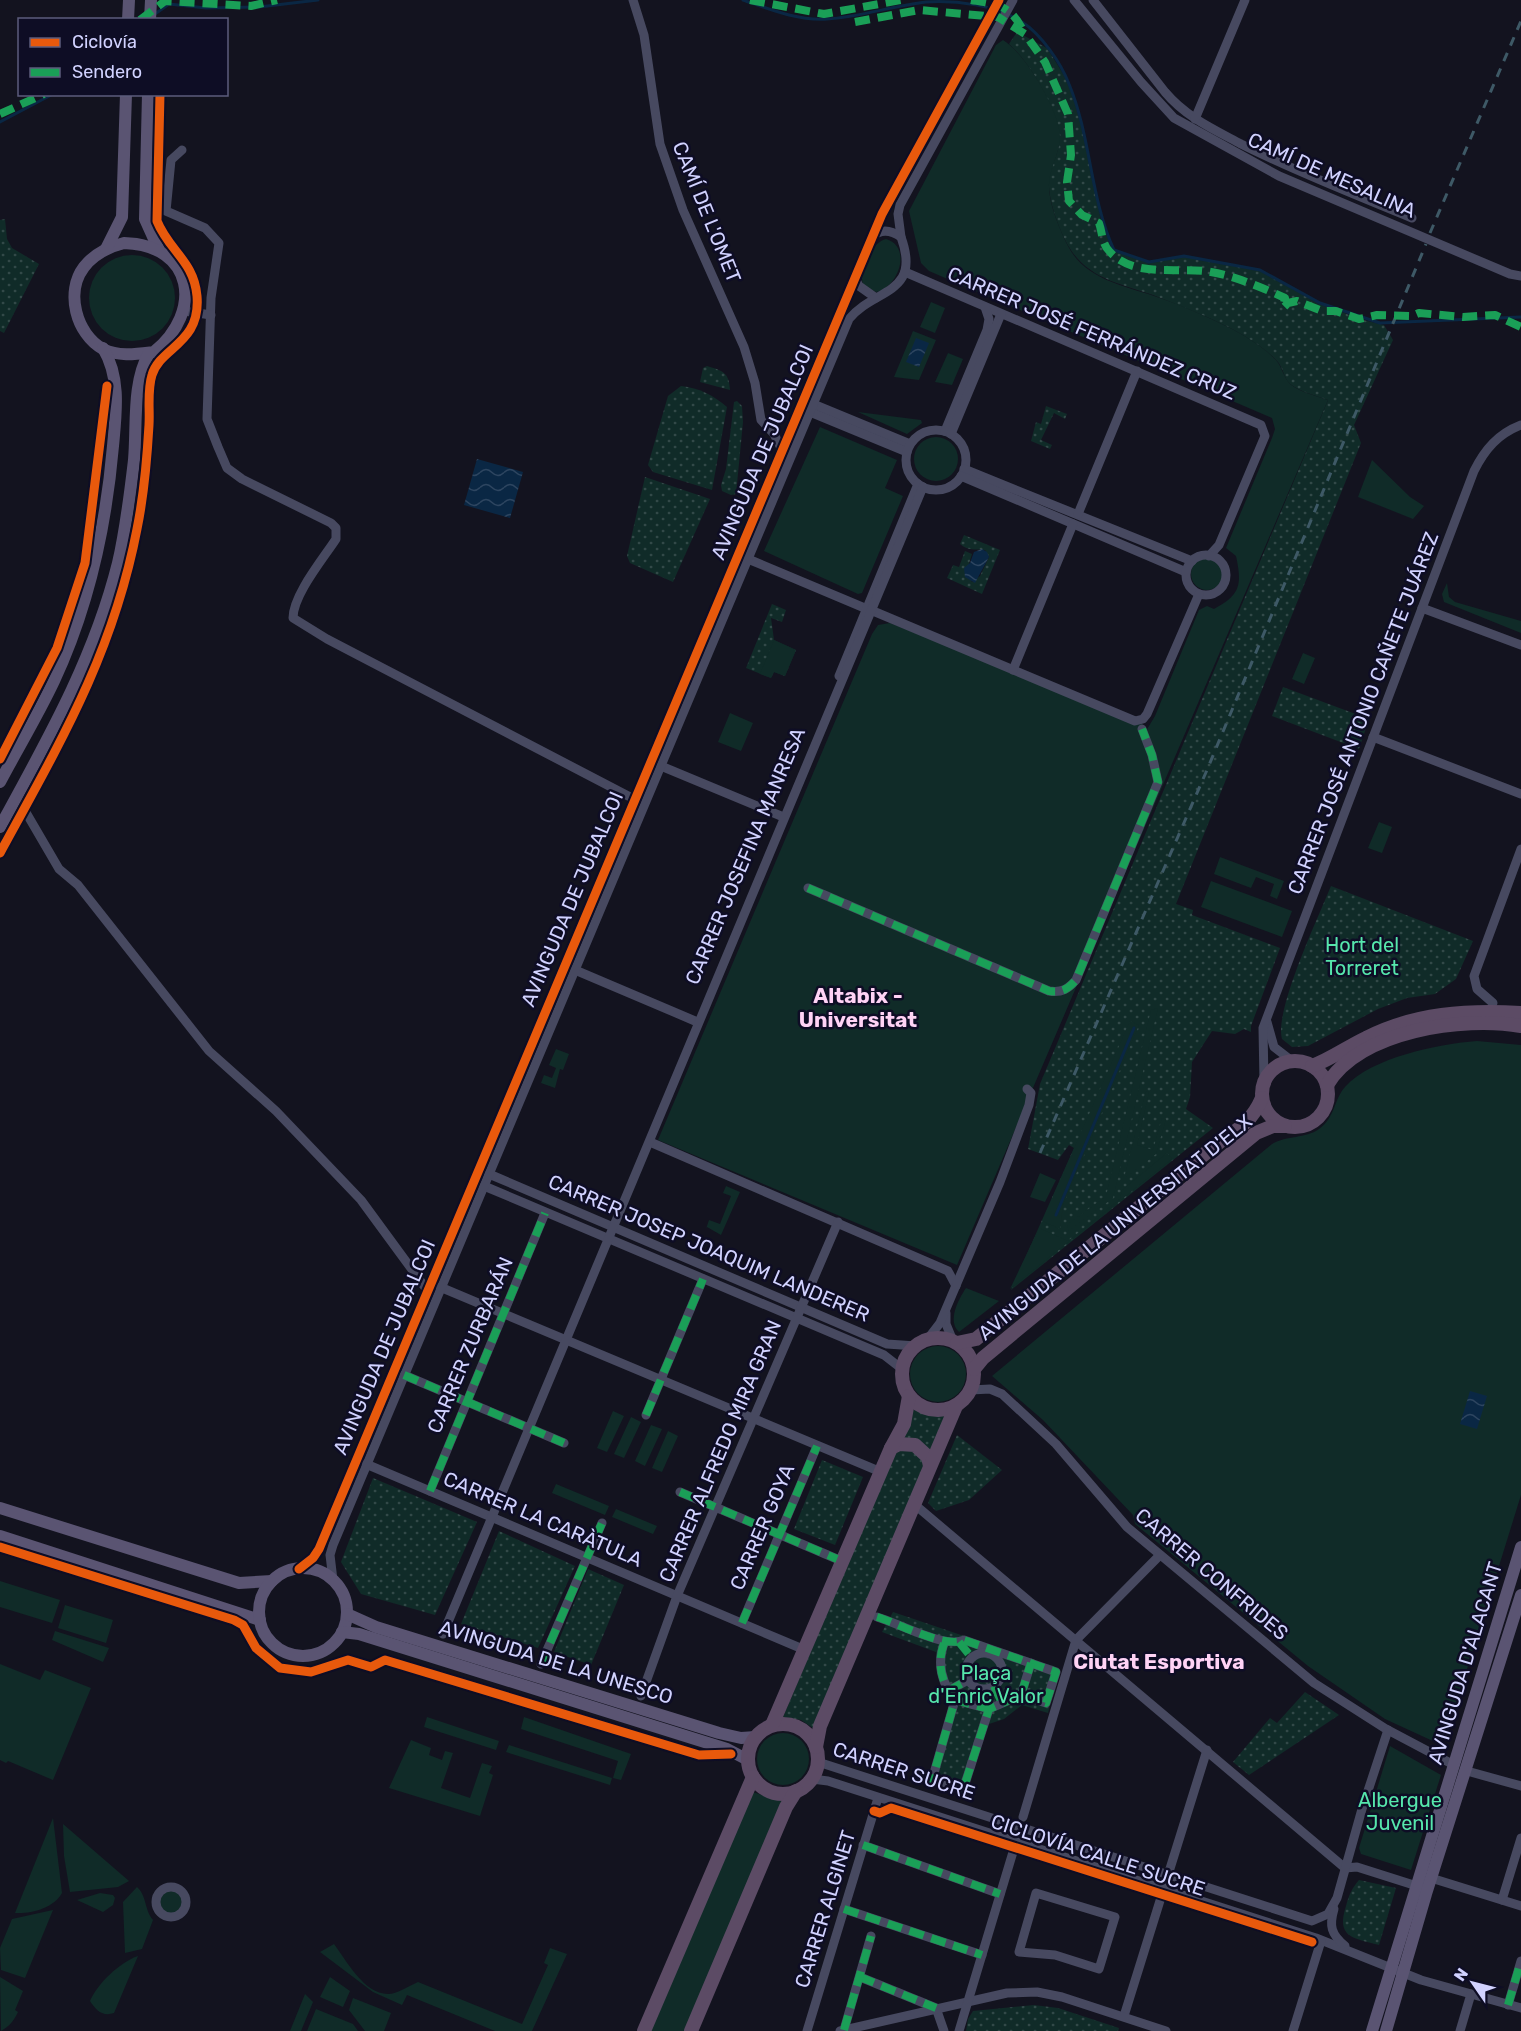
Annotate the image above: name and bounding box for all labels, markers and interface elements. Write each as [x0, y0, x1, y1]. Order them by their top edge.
legend [18, 18, 228, 96]
text: Ciclovía [72, 31, 137, 53]
text: Sendero [72, 61, 142, 83]
street label: CAMÍ DE MESALINA [1244, 127, 1420, 223]
street label: CAMÍ DE L'OMET [668, 138, 746, 287]
street label: CARRER JOSÉ FERRÁNDEZ CRUZ [944, 261, 1240, 405]
street label: AVINGUDA DE JUBALCOI [706, 341, 818, 563]
street label: CARRER JOSÉ ANTONIO CAÑETE JUÁREZ [1283, 528, 1443, 898]
street label: CARRER JOSEFINA MANRESA [680, 724, 810, 988]
street label: AVINGUDA DE JUBALCOI [516, 788, 628, 1010]
park label: Hort del Torreret [1325, 933, 1399, 980]
district label: Altabix - Universitat [799, 983, 917, 1032]
street label: AVINGUDA DE LA UNIVERSITAT D'ELX [973, 1109, 1257, 1345]
street label: CARRER JOSEP JOAQUIM LANDERER [545, 1169, 873, 1327]
street label: AVINGUDA DE JUBALCOI [328, 1236, 440, 1458]
street label: CARRER ZURBARÁN [422, 1253, 518, 1437]
street label: CARRER ALFREDO MIRA GRAN [654, 1316, 786, 1586]
street label: CARRER GOYA [725, 1460, 799, 1594]
street label: CARRER LA CARÀTULA [440, 1466, 646, 1572]
street label: CARRER CONFRIDES [1131, 1503, 1293, 1645]
street label: AVINGUDA D'ALACANT [1423, 1558, 1507, 1767]
street label: AVINGUDA DE LA UNESCO [436, 1615, 676, 1709]
district label: Ciutat Esportiva [1073, 1649, 1245, 1674]
park label: Plaça d'Enric Valor [928, 1661, 1044, 1708]
street label: CARRER SUCRE [830, 1737, 978, 1805]
park label: Albergue Juvenil [1358, 1788, 1442, 1835]
street label: CICLOVÍA CALLE SUCRE [988, 1809, 1208, 1901]
street label: CARRER ALGINET [790, 1827, 860, 1991]
north arrow [1443, 1953, 1503, 2013]
text: N [1450, 1965, 1472, 1985]

